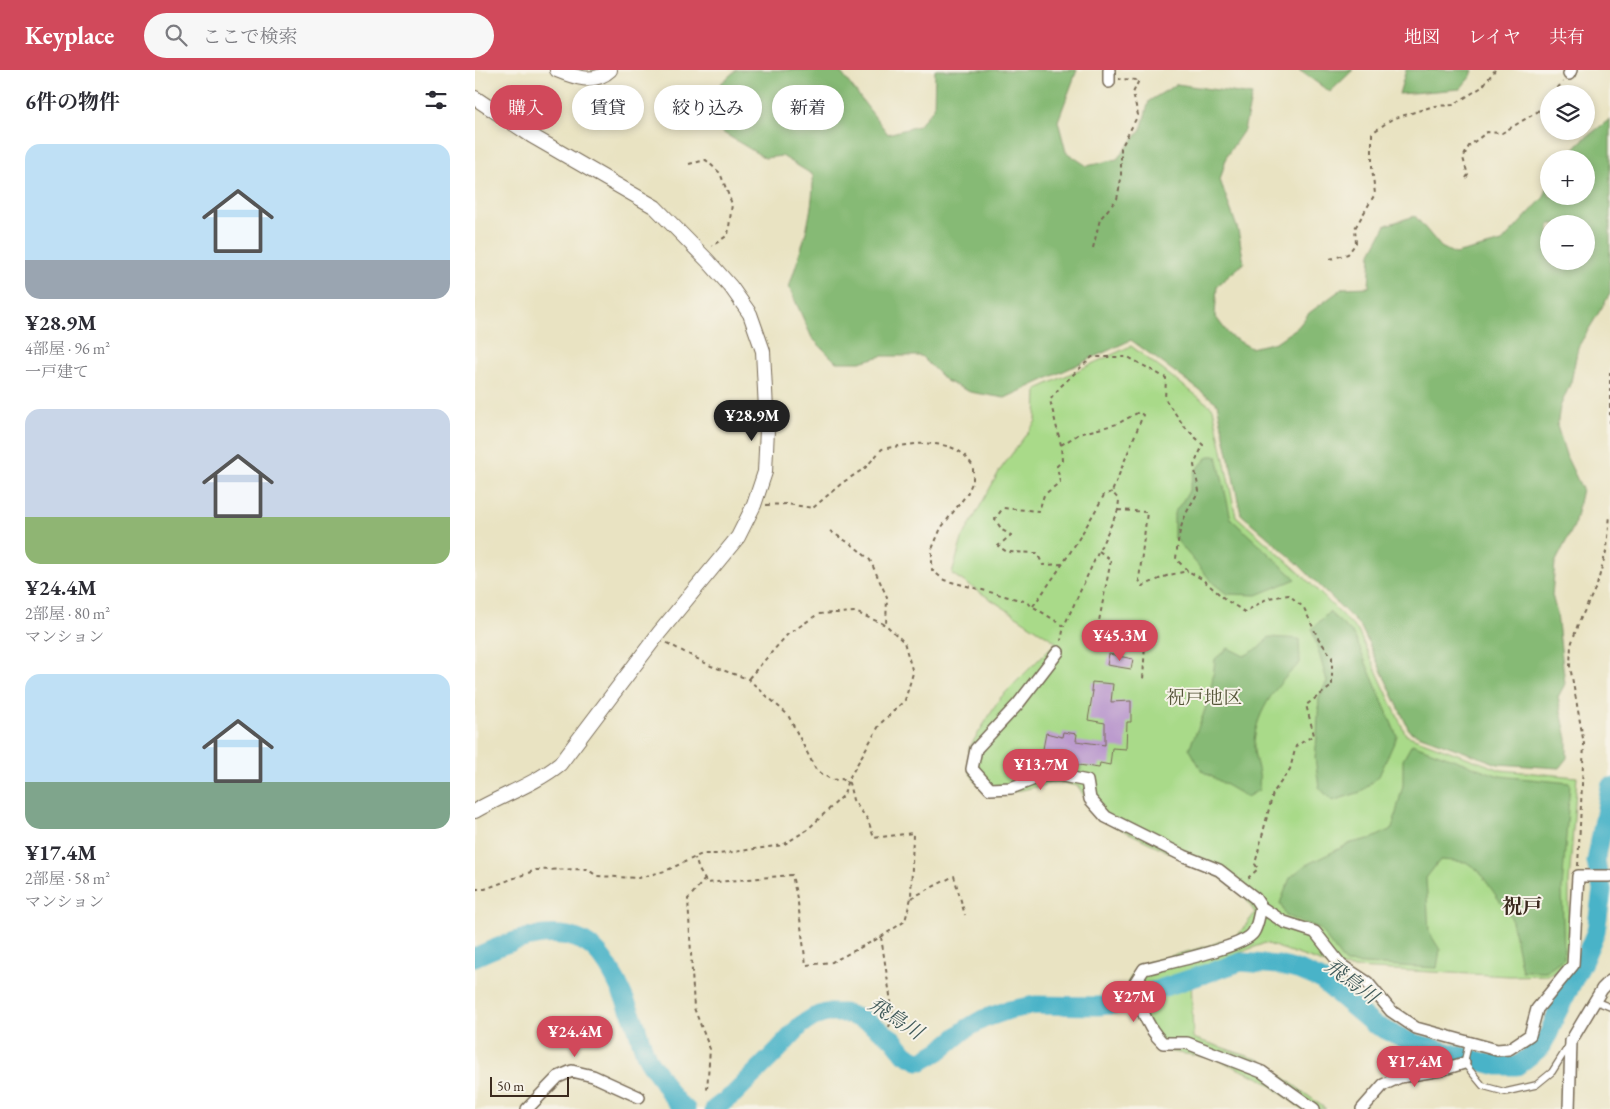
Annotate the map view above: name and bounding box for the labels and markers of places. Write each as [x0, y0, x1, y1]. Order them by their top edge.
pin: ¥28.9M [711, 400, 793, 442]
pin: ¥45.3M [1079, 620, 1161, 662]
pin: ¥13.7M [1000, 748, 1082, 791]
pin: ¥27M [1104, 980, 1164, 1023]
pin: ¥24.4M [534, 1016, 616, 1058]
pin: ¥17.4M [1374, 1046, 1456, 1088]

